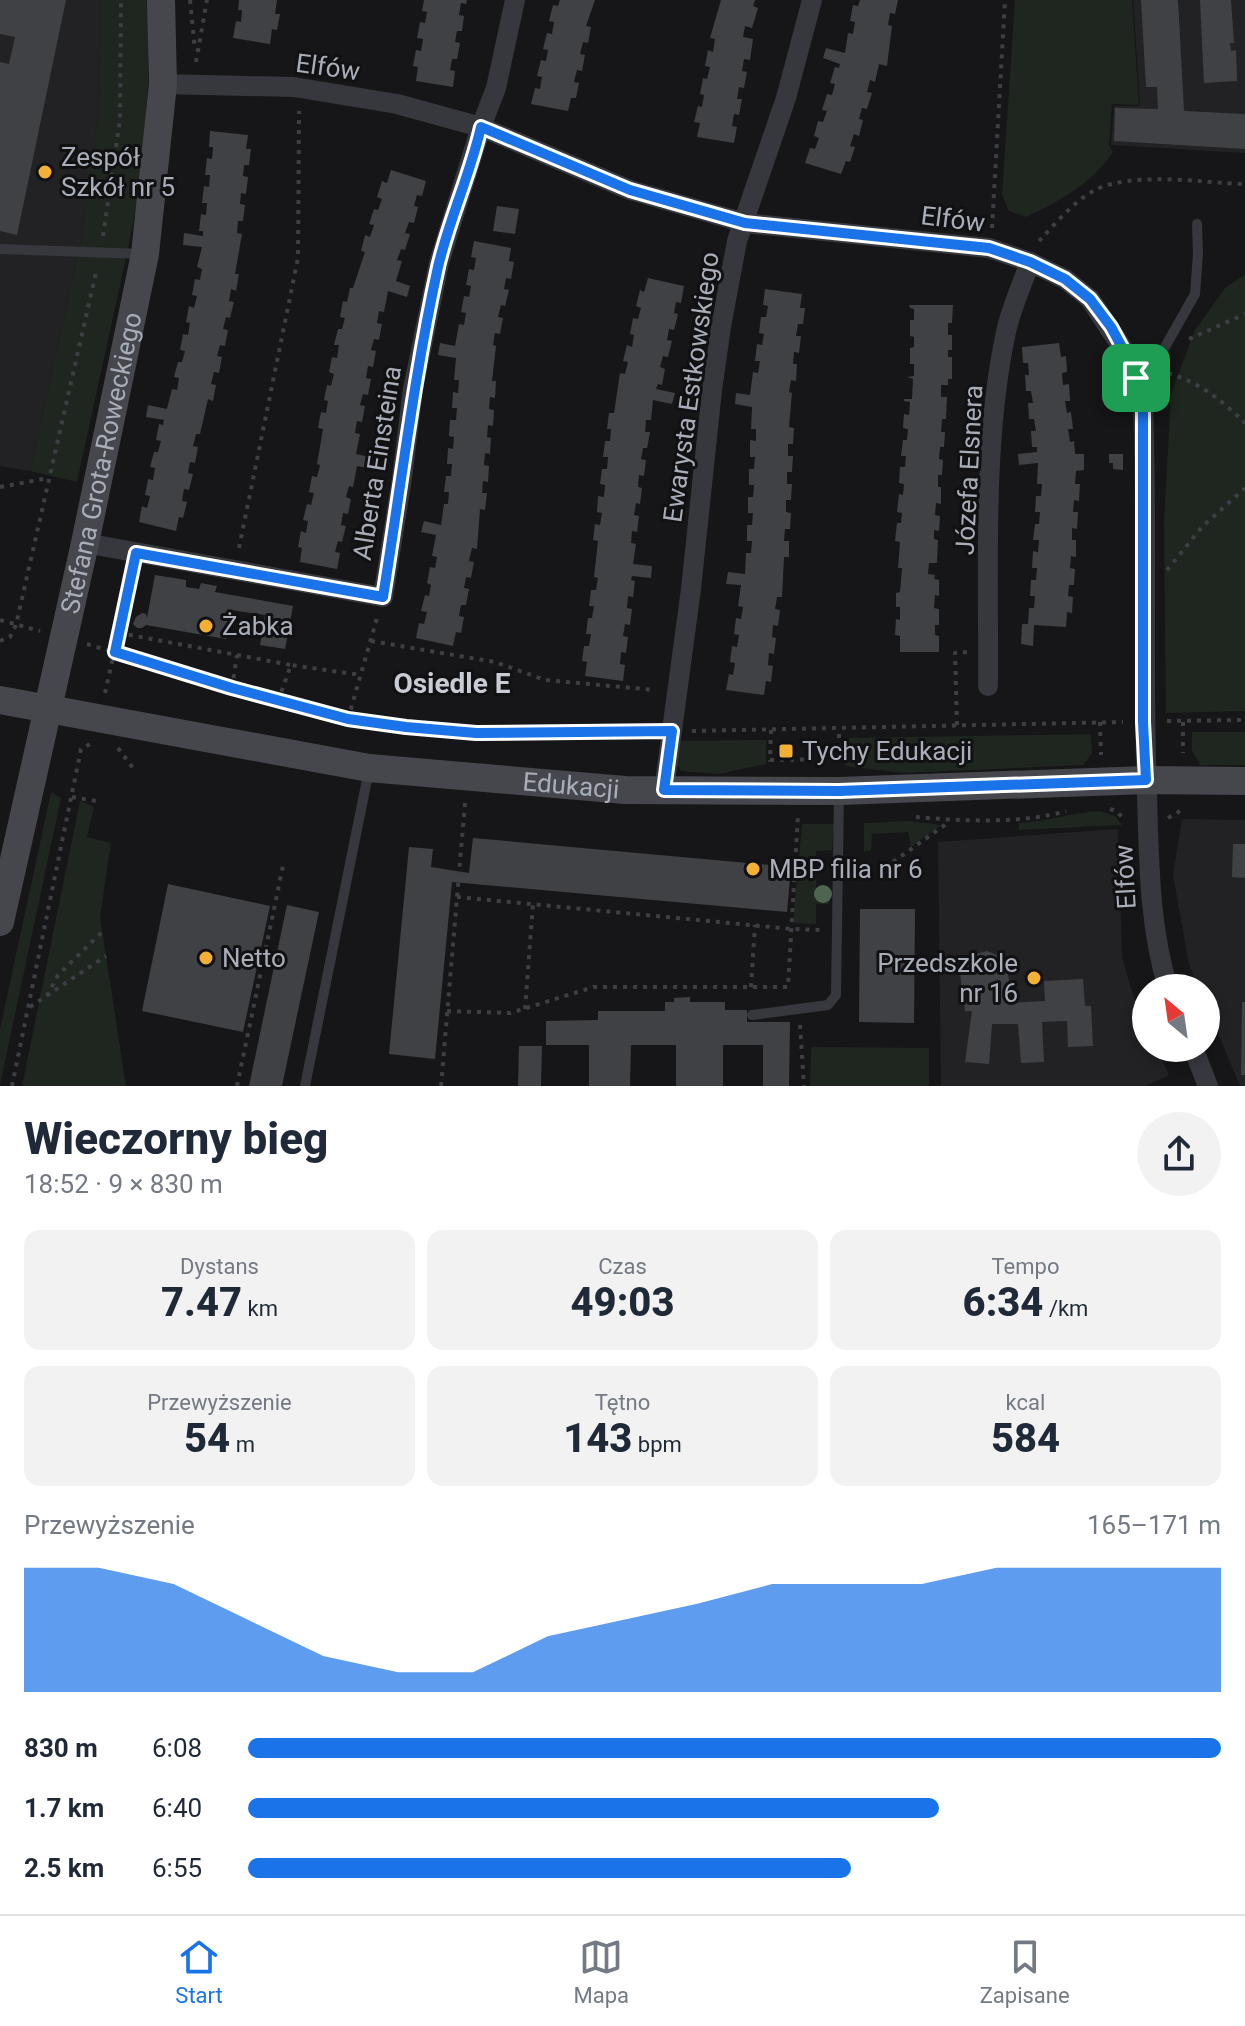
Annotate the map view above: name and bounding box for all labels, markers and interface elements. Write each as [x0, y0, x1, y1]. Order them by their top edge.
street label: Elfów [294, 48, 362, 86]
place label: Zespół Szkół nr 5 [61, 142, 175, 202]
marker: Zespół Szkół nr 5 [36, 163, 54, 181]
street label: Elfów [919, 200, 987, 238]
street label: Ewarysta Estkowskiego [657, 250, 725, 524]
street label: Stefana Grota-Roweckiego [55, 310, 148, 617]
pin [1102, 344, 1170, 412]
icon: arrive [1114, 356, 1158, 400]
street label: Alberta Einsteina [347, 364, 407, 562]
street label: Józefa Elsnera [950, 384, 988, 556]
place label: Żabka [222, 611, 294, 641]
marker: Żabka [197, 617, 215, 635]
district label: Osiedle E [393, 667, 511, 700]
place label: Tychy Edukacji [802, 736, 972, 766]
marker: Tychy Edukacji [777, 742, 795, 760]
street label: Edukacji [521, 766, 621, 804]
street label: Elfów [1108, 844, 1142, 910]
place label: MBP filia nr 6 [769, 854, 923, 884]
marker: MBP filia nr 6 [744, 860, 762, 878]
place label: Netto [222, 943, 286, 973]
place label: Przedszkole nr 16 [877, 948, 1018, 1008]
marker: Netto [197, 949, 215, 967]
marker: Przedszkole nr 16 [1025, 969, 1043, 987]
north arrow [1132, 974, 1220, 1062]
map controls [1132, 974, 1220, 1062]
button: share [1137, 1112, 1221, 1196]
text: Wieczorny bieg [24, 1113, 328, 1165]
text: 18:52 · 9 × 830 m [24, 1169, 223, 1199]
text: Dystans [180, 1254, 259, 1279]
text: Czas [598, 1254, 647, 1279]
text: Tempo [992, 1254, 1059, 1279]
text: 7.47 [161, 1279, 242, 1326]
text: 49:03 [571, 1279, 674, 1326]
text: 6:34 [963, 1279, 1043, 1326]
text: km [242, 1296, 278, 1321]
text: /km [1043, 1296, 1088, 1321]
text: Przewyższenie [147, 1390, 292, 1415]
text: Tętno [595, 1390, 650, 1415]
text: kcal [1006, 1390, 1045, 1415]
text: 54 [184, 1415, 230, 1462]
text: 143 [563, 1415, 632, 1462]
text: 584 [991, 1415, 1060, 1462]
text: m [230, 1432, 255, 1457]
text: bpm [632, 1432, 682, 1457]
text: Przewyższenie [24, 1510, 195, 1540]
text: 165–171 m [1087, 1510, 1221, 1540]
text: 830 m [24, 1733, 98, 1763]
text: 6:08 [152, 1733, 202, 1763]
text: 1.7 km [24, 1793, 104, 1823]
text: 6:40 [152, 1793, 202, 1823]
text: 2.5 km [24, 1853, 104, 1883]
text: 6:55 [152, 1853, 202, 1883]
tab: Start [175, 1935, 223, 2008]
tab: Mapa [573, 1935, 629, 2008]
tab: Zapisane [980, 1935, 1070, 2008]

